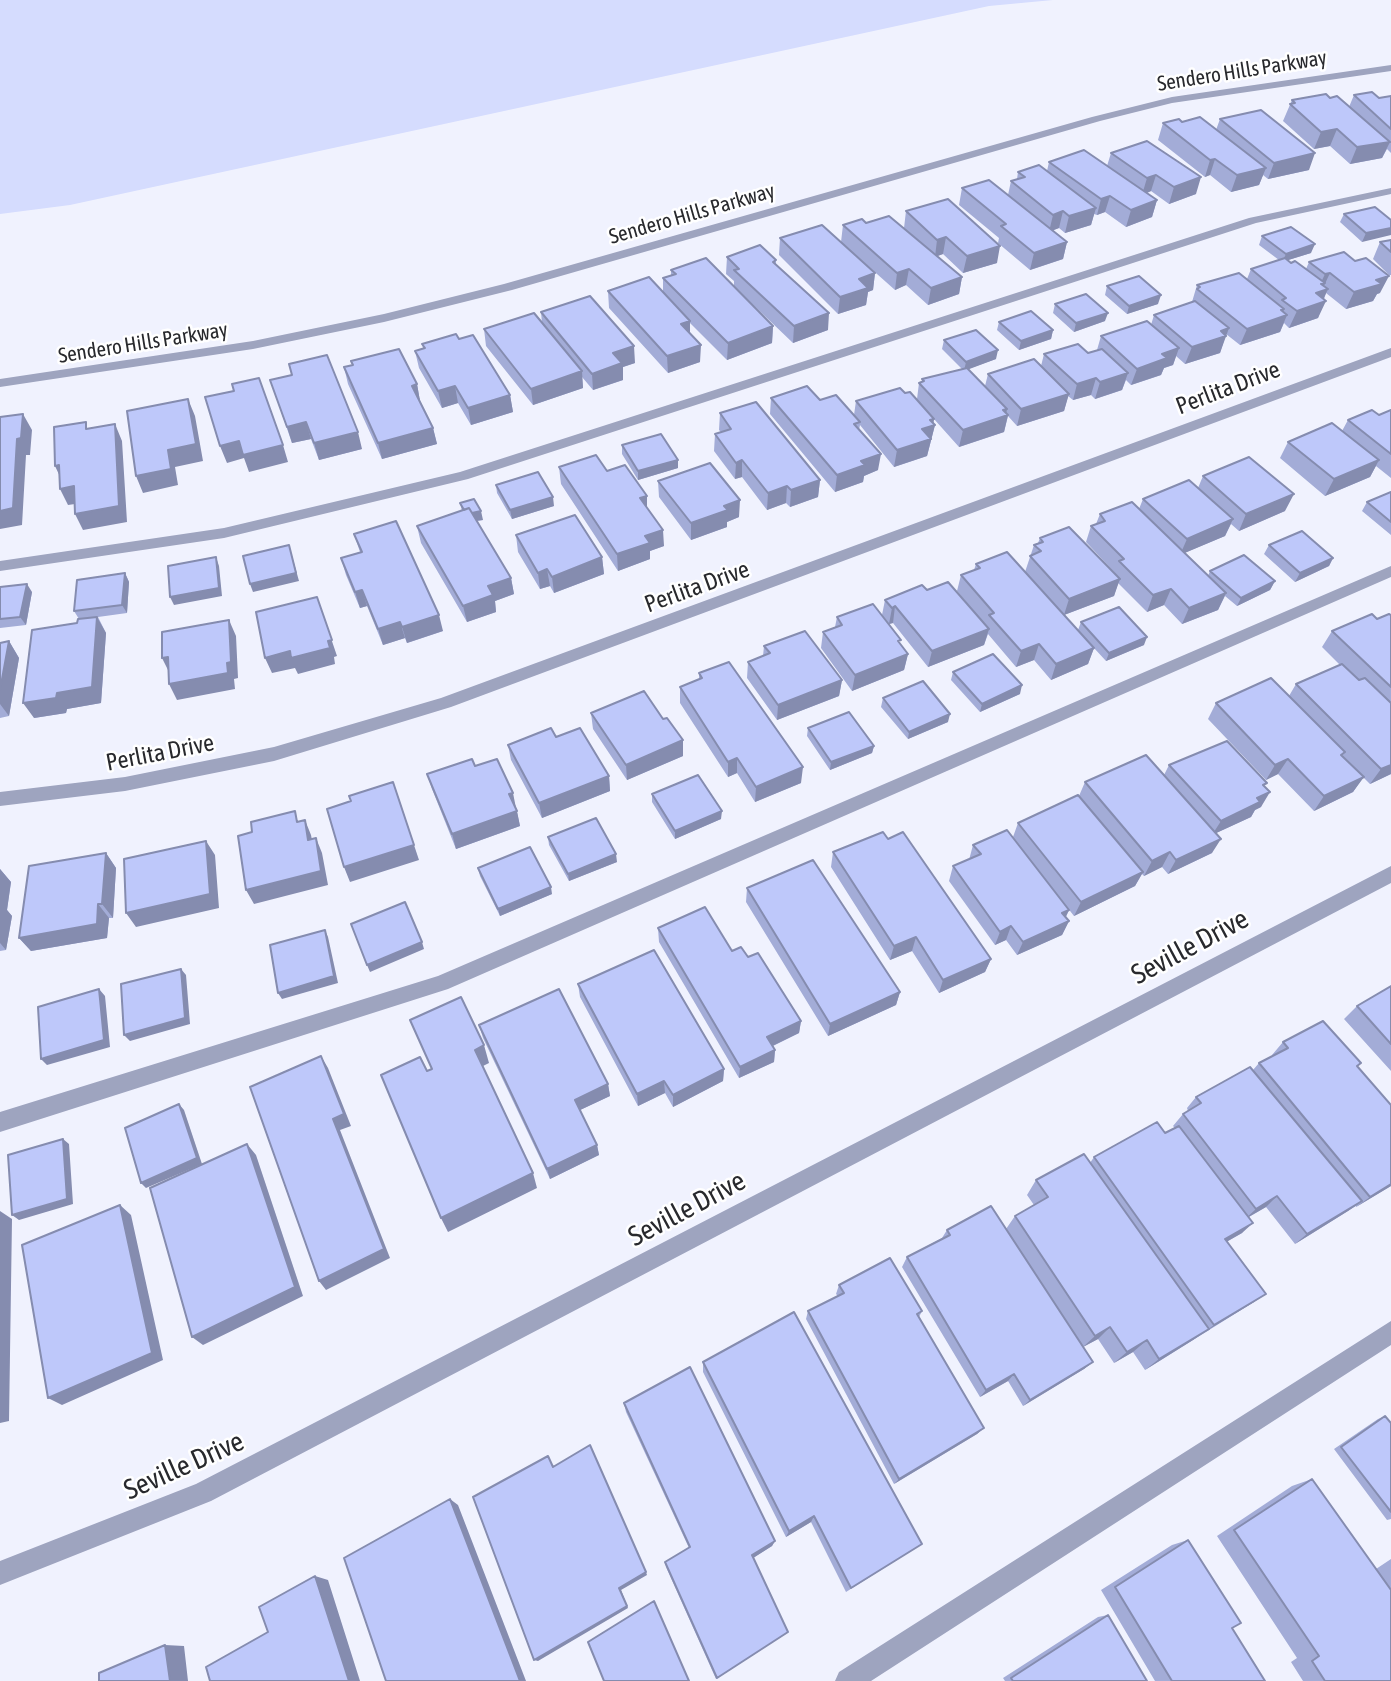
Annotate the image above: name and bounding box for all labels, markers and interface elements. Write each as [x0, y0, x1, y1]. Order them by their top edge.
street label: Sendero Hills Parkway [1155, 45, 1329, 97]
street label: Sendero Hills Parkway [606, 178, 778, 250]
street label: Sendero Hills Parkway [56, 317, 230, 369]
street label: Perlita Drive [1172, 355, 1284, 421]
street label: Perlita Drive [641, 555, 753, 619]
street label: Perlita Drive [104, 728, 216, 778]
street label: Seville Drive [1126, 902, 1254, 992]
street label: Seville Drive [623, 1164, 751, 1254]
street label: Seville Drive [119, 1425, 249, 1507]

